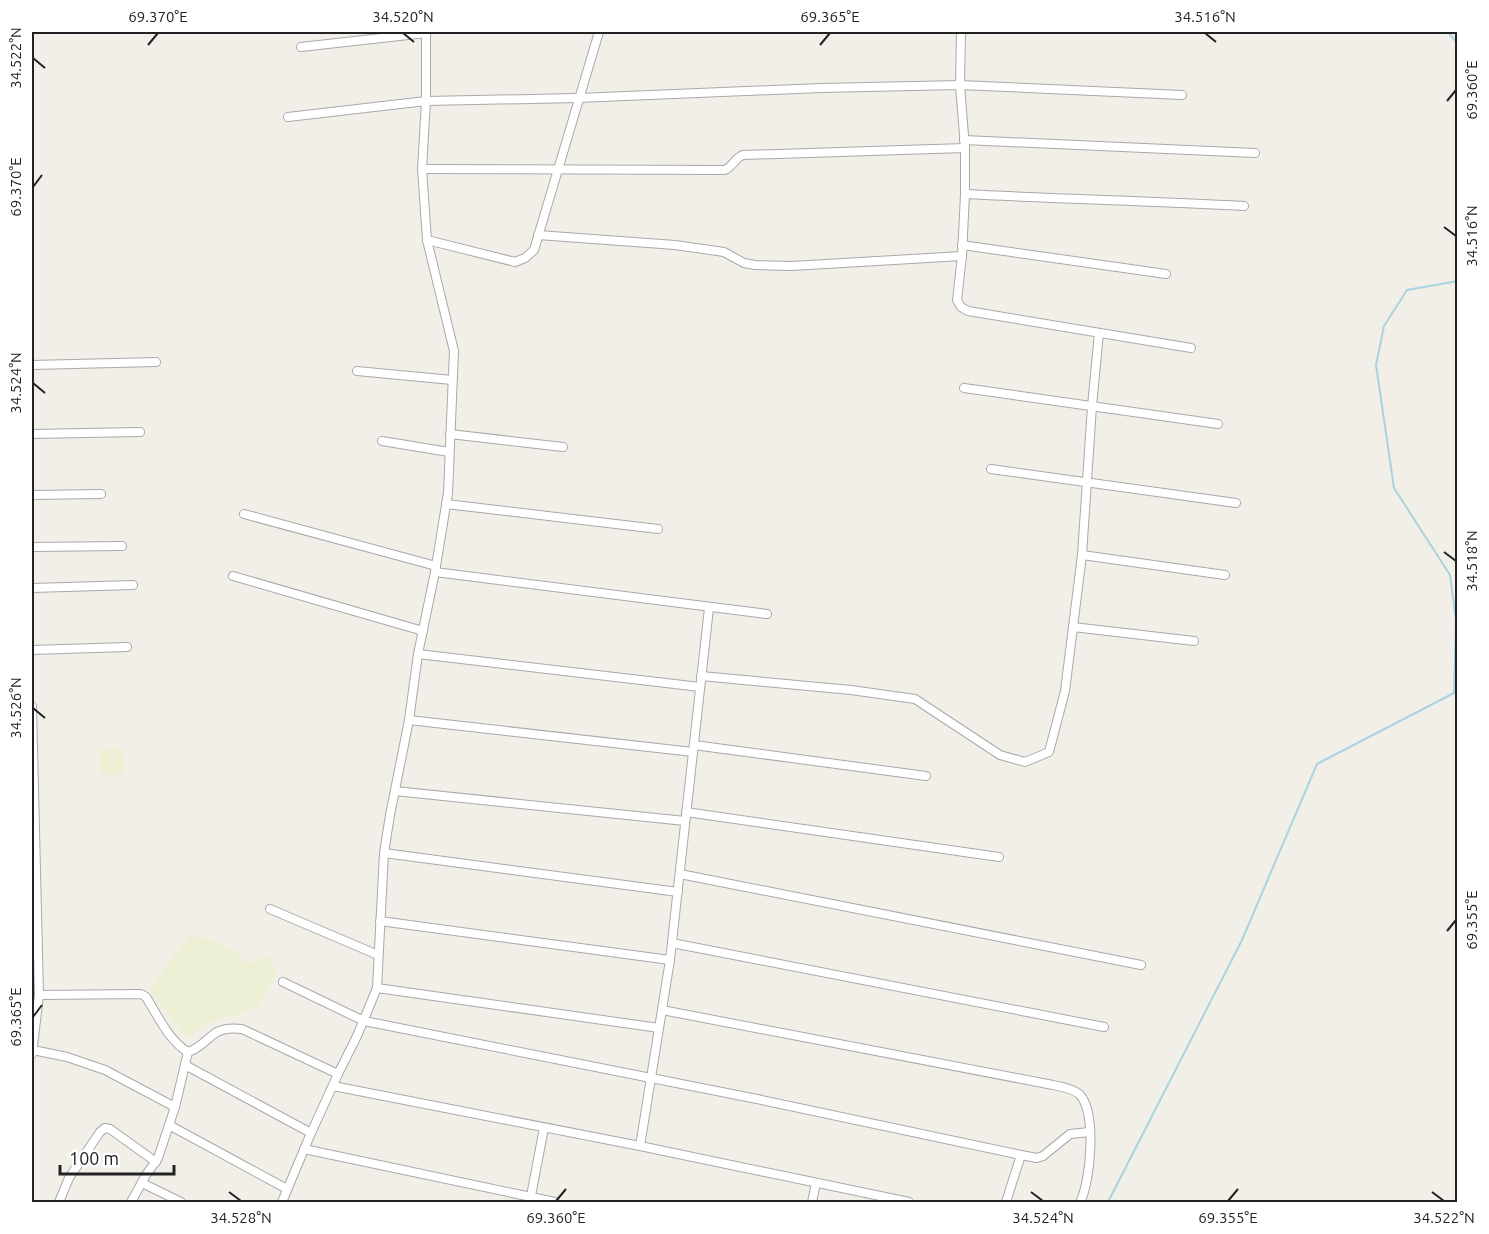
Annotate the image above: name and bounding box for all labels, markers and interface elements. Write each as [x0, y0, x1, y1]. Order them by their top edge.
text: 69.370°E [128, 8, 188, 25]
text: 34.520°N [372, 8, 434, 25]
text: 69.365°E [800, 8, 860, 25]
text: 34.516°N [1174, 8, 1236, 25]
text: 34.522°N [7, 27, 24, 89]
text: 69.360°E [1463, 60, 1480, 120]
text: 69.370°E [7, 157, 24, 217]
text: 34.516°N [1463, 205, 1480, 267]
text: 34.524°N [7, 352, 24, 414]
text: 34.518°N [1463, 530, 1480, 592]
text: 34.526°N [7, 677, 24, 739]
text: 69.355°E [1463, 890, 1480, 950]
text: 69.365°E [7, 987, 24, 1047]
scale bar [60, 1138, 174, 1176]
text: 100 m [69, 1148, 119, 1168]
text: 34.528°N [210, 1209, 272, 1226]
text: 69.360°E [526, 1209, 586, 1226]
text: 34.524°N [1012, 1209, 1074, 1226]
text: 69.355°E [1198, 1209, 1258, 1226]
text: 34.522°N [1413, 1209, 1475, 1226]

